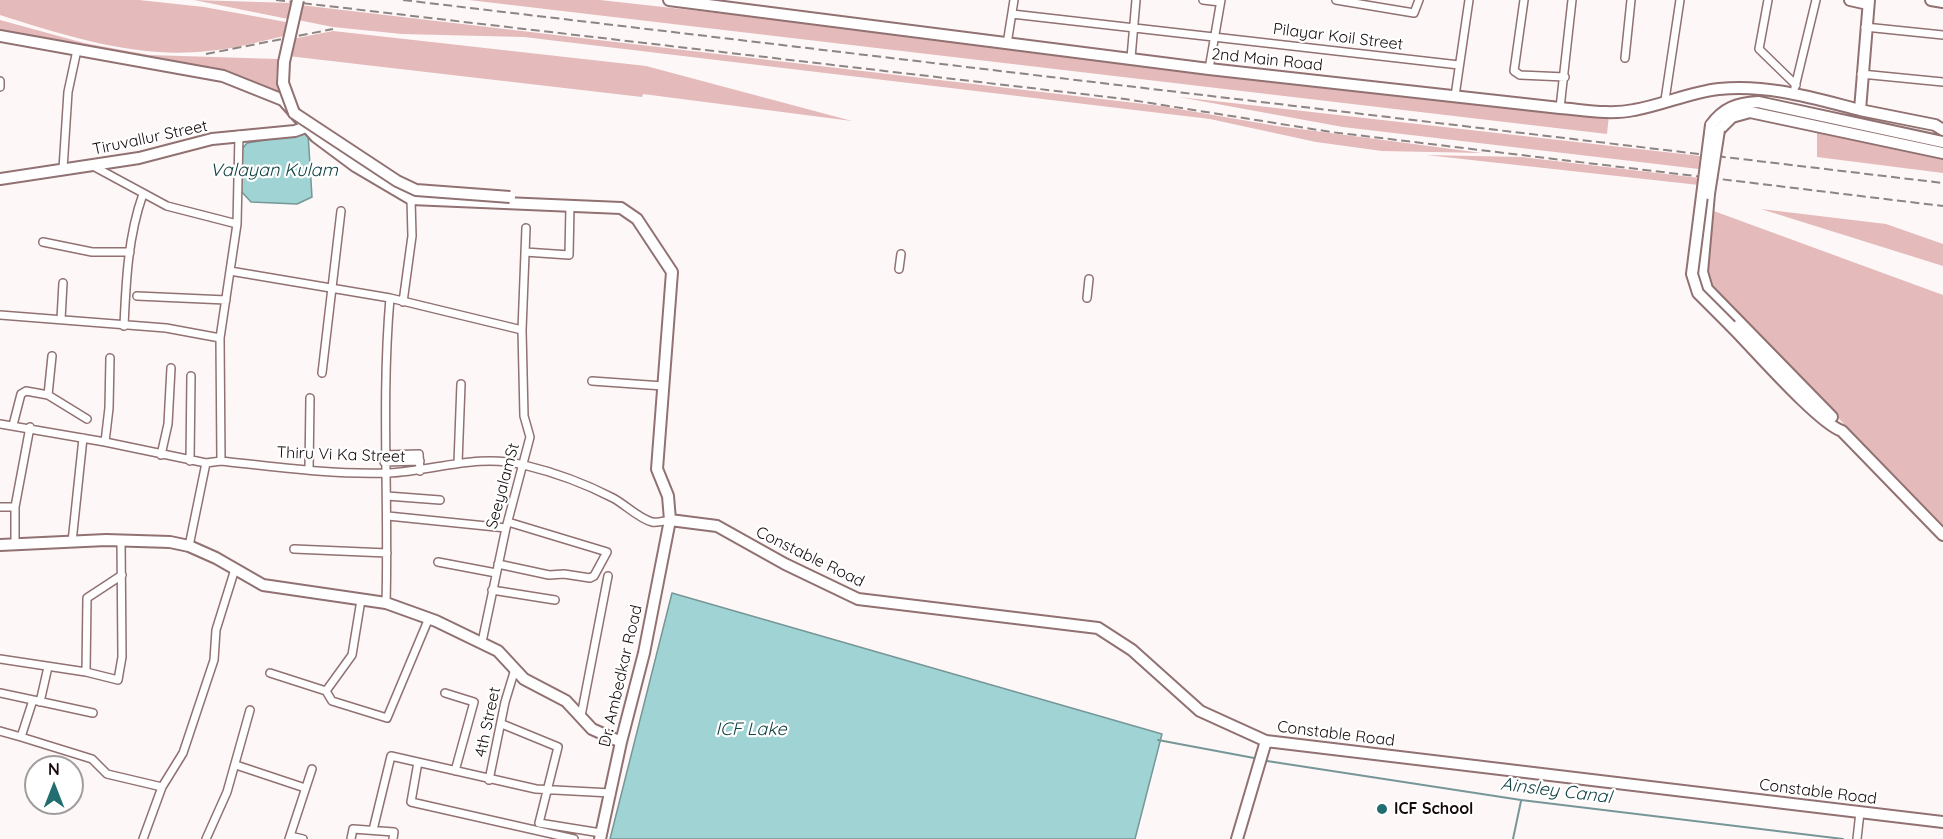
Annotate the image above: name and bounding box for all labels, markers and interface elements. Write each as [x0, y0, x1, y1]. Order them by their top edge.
street label: Pilayar Koil Street [1272, 19, 1404, 55]
street label: 2nd Main Road [1210, 45, 1324, 75]
street label: Tiruvallur Street [91, 116, 209, 160]
water label: Valayan Kulam [210, 160, 338, 182]
street label: SeeyalamSt [482, 441, 524, 531]
street label: Thiru Vi Ka Street [276, 443, 406, 467]
street label: Constable Road [753, 522, 867, 592]
street label: Dr. Ambedkar Road [595, 603, 647, 749]
street label: 4th Street [471, 685, 505, 759]
street label: Constable Road [1276, 717, 1396, 751]
water label: ICF Lake [715, 719, 787, 741]
north arrow [24, 755, 84, 815]
text: N [48, 759, 60, 779]
water label: Ainsley Canal [1499, 773, 1613, 809]
street label: Constable Road [1758, 775, 1878, 809]
place label: ICF School [1394, 799, 1473, 819]
marker: ICF School [1375, 802, 1389, 816]

